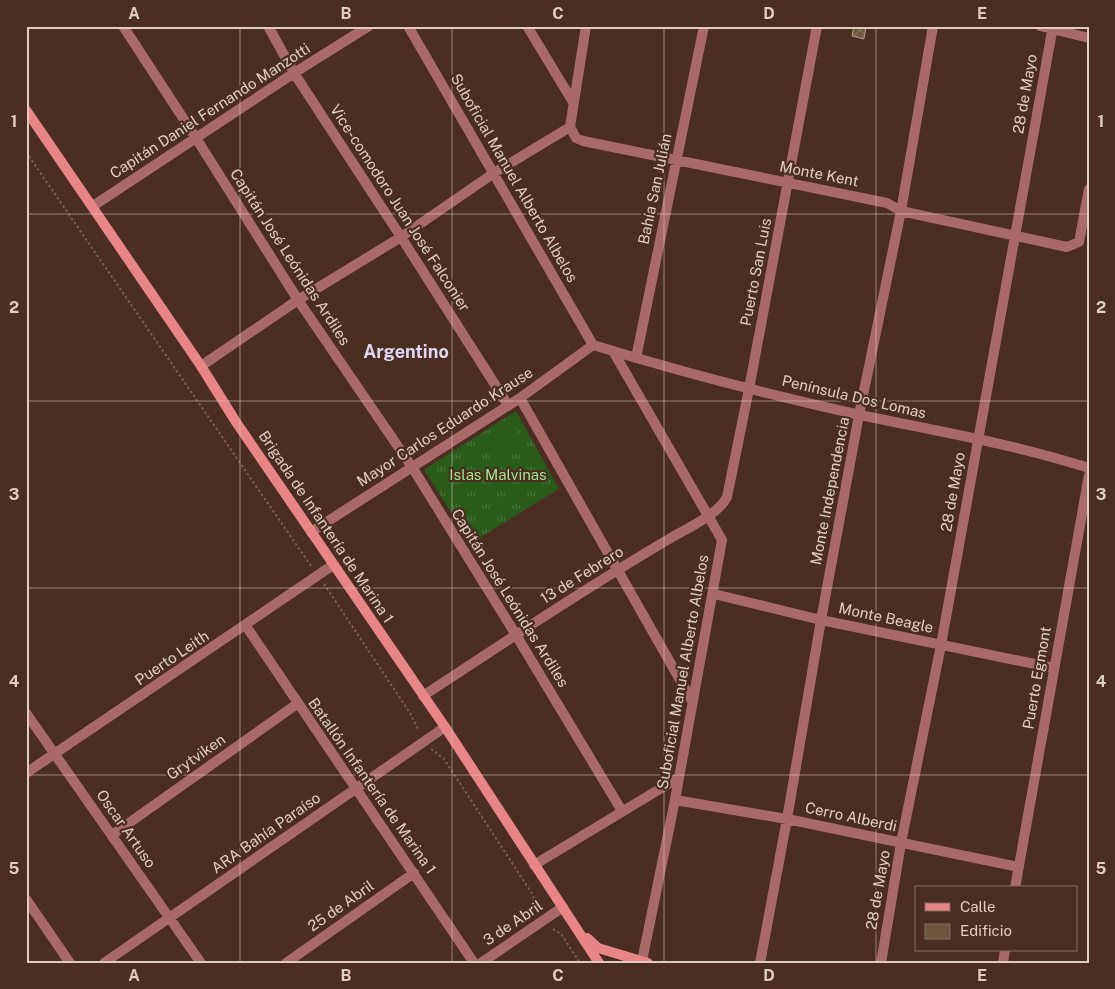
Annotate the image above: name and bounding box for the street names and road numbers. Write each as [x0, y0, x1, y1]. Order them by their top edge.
street label: Capitán Daniel Fernando Manzotti [107, 39, 313, 182]
street label: 28 de Mayo [1009, 53, 1040, 135]
street label: Suboficial Manuel Alberto Albelos [448, 70, 581, 285]
street label: Vice-comodoro Juan José Falconier [327, 101, 474, 314]
street label: Bahía San Julián [634, 132, 675, 246]
street label: Monte Kent [778, 158, 860, 190]
street label: Capitán José Leónidas Ardiles [227, 165, 354, 348]
street label: Puerto San Luis [737, 217, 774, 327]
street label: Mayor Carlos Eduardo Krause [354, 363, 536, 490]
street label: Península Dos Lomas [780, 372, 928, 421]
street label: Monte Independencia [807, 416, 852, 566]
street label: Brigada de Infantería de Marina 1 [256, 427, 397, 626]
street label: 28 de Mayo [937, 451, 968, 533]
street label: Capitán José Leónidas Ardiles [448, 505, 572, 690]
street label: 13 de Febrero [537, 542, 626, 607]
street label: Suboficial Manuel Alberto Albelos [653, 553, 712, 791]
street label: Monte Beagle [837, 599, 935, 636]
street label: Puerto Egmont [1019, 625, 1054, 731]
street label: Puerto Leith [132, 627, 212, 688]
street label: Batallón Infantería de Marina 1 [305, 694, 440, 877]
street label: Grytviken [163, 730, 228, 783]
street label: Oscar Artuso [93, 786, 160, 871]
street label: ARA Bahía Paraíso [208, 789, 323, 877]
street label: Cerro Alberdi [804, 798, 899, 835]
street label: 28 de Mayo [862, 849, 893, 931]
street label: 25 de Abril [304, 877, 377, 935]
street label: 3 de Abril [480, 897, 546, 949]

